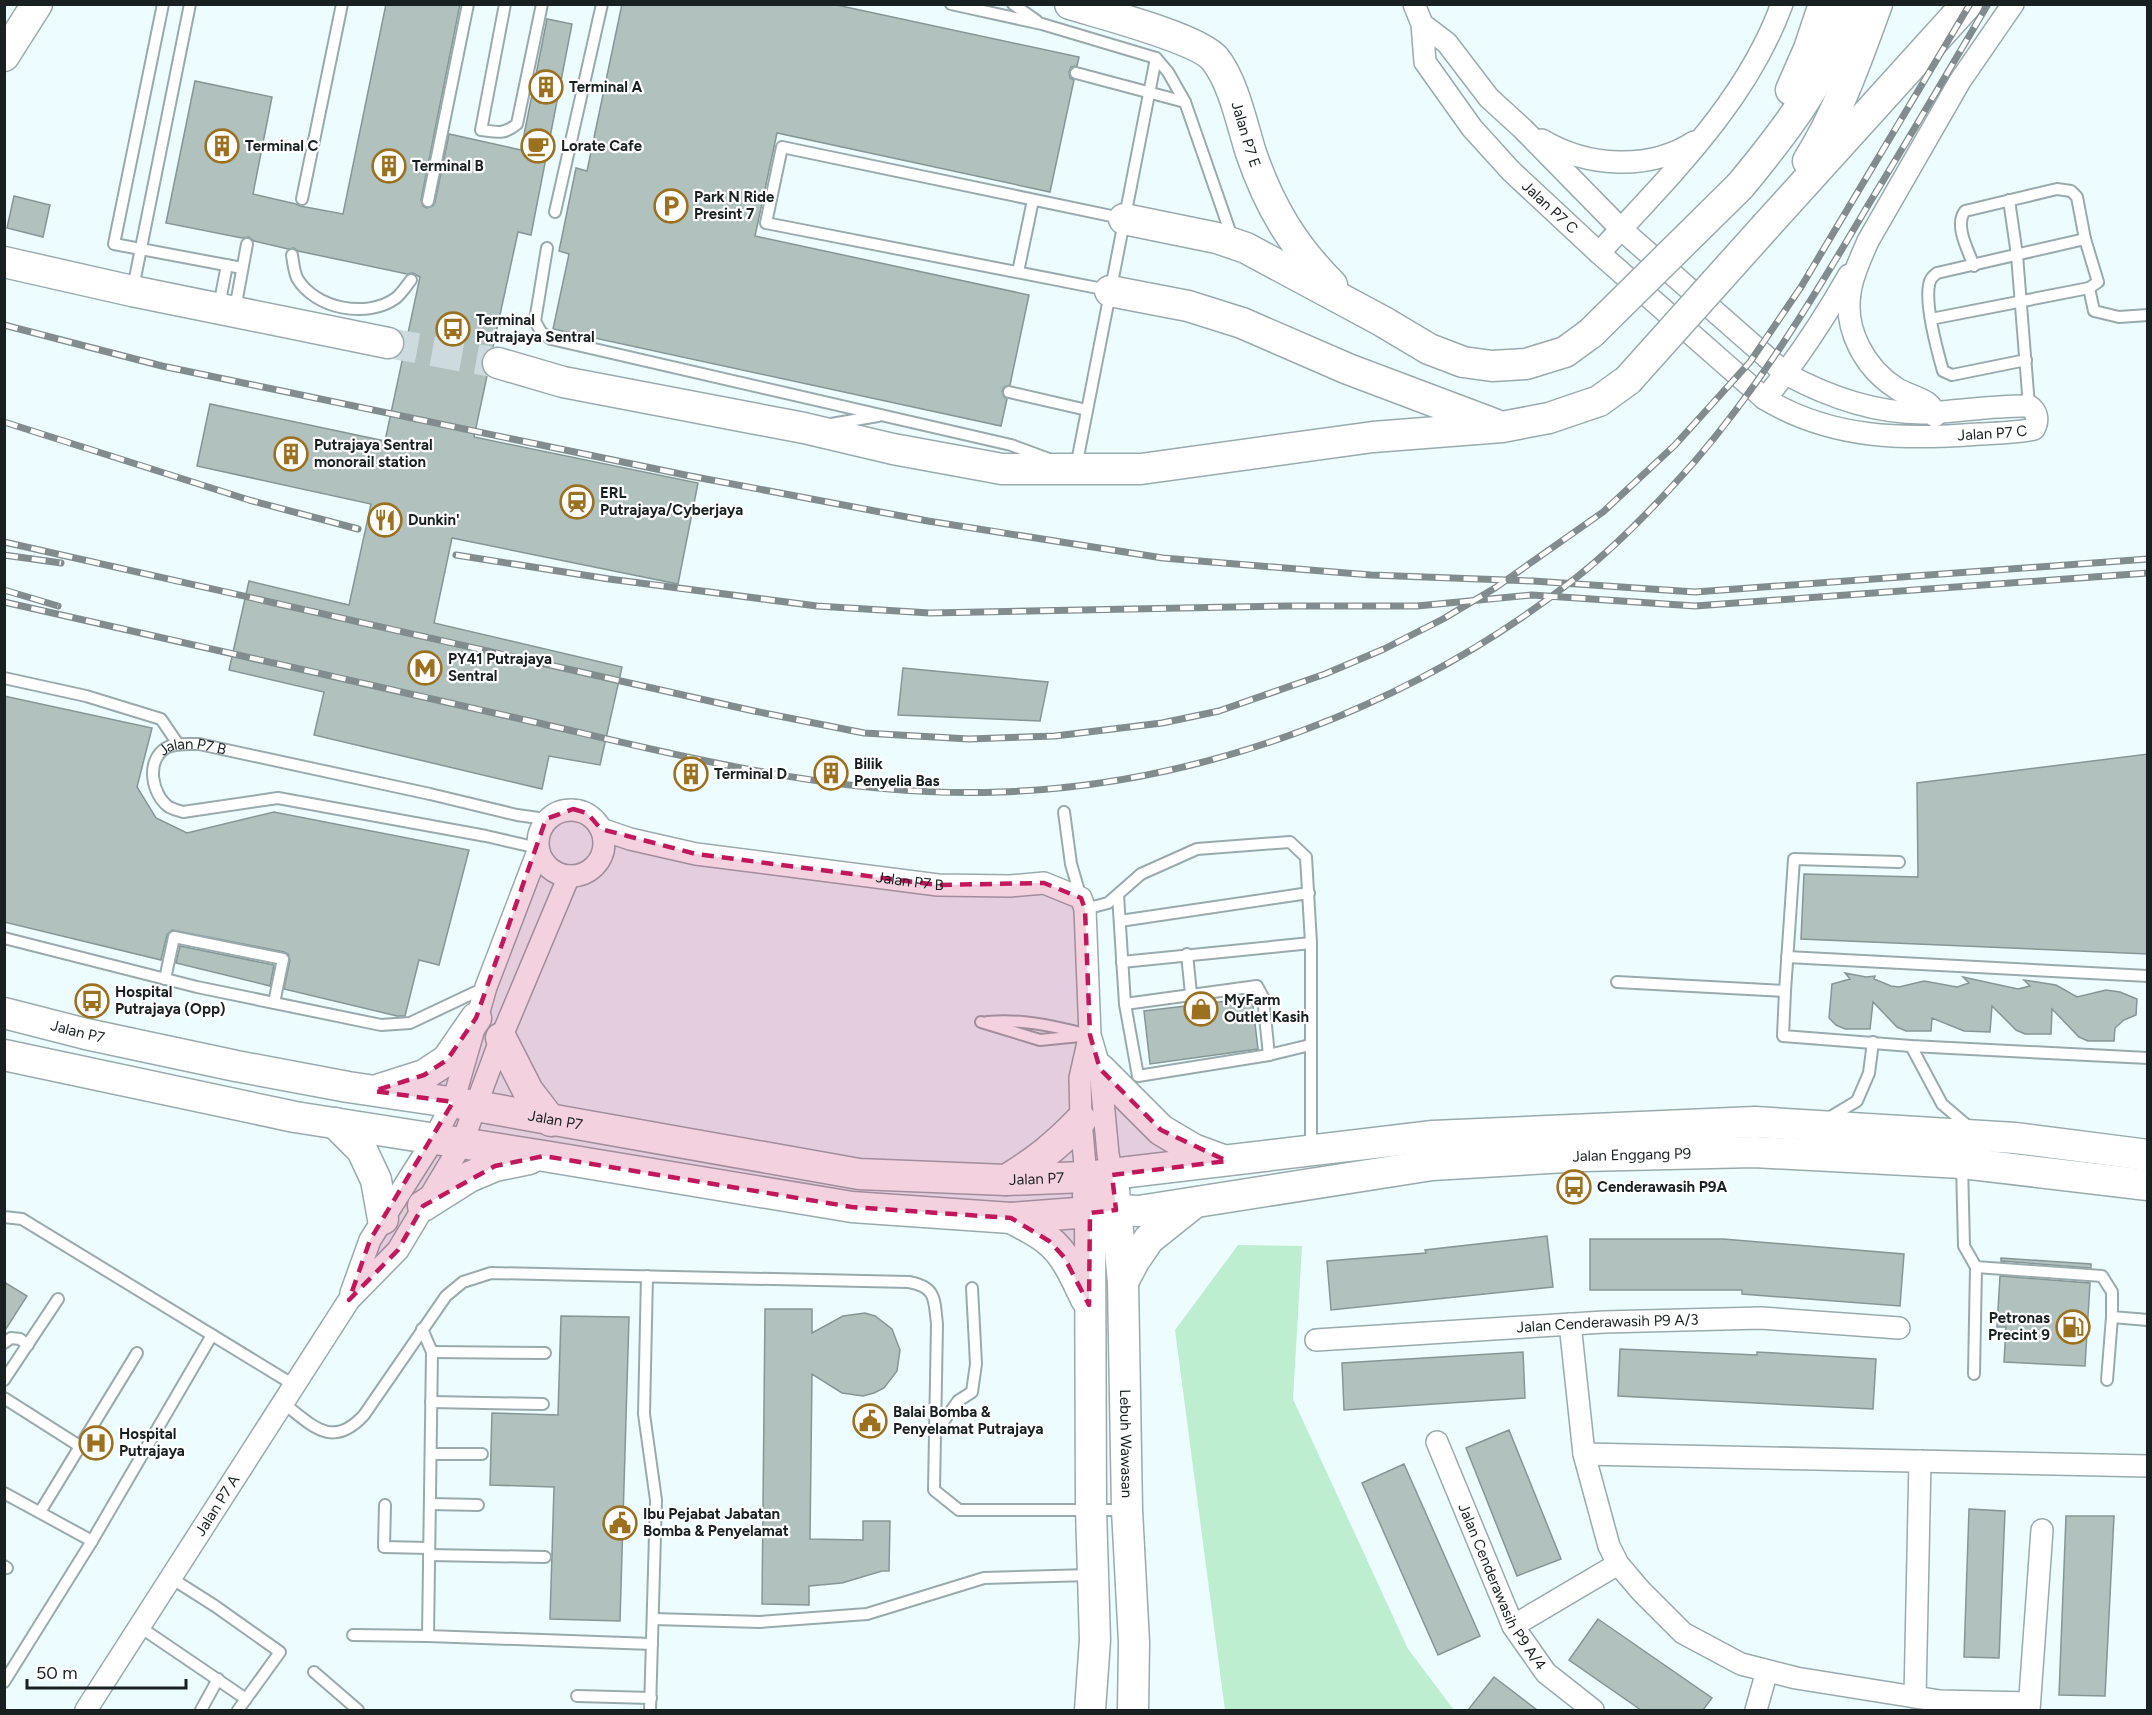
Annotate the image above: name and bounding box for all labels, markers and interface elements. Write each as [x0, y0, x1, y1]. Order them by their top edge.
building icon: Terminal A [528, 69, 564, 105]
place label: Terminal A [569, 78, 643, 96]
street label: Jalan P7 E [1227, 99, 1264, 170]
building icon: Terminal C [204, 128, 240, 164]
cafe icon: Lorate Cafe [520, 128, 556, 164]
place label: Terminal C [245, 137, 319, 155]
place label: Lorate Cafe [561, 137, 643, 155]
building icon: Terminal B [371, 148, 407, 184]
place label: Terminal B [412, 157, 484, 175]
street label: Jalan P7 C [1518, 177, 1582, 238]
parking icon: Park N Ride Presint 7 [653, 188, 689, 224]
place label: Park N Ride Presint 7 [694, 188, 775, 223]
bus stop icon: Terminal Putrajaya Sentral [435, 311, 471, 347]
place label: Terminal Putrajaya Sentral [476, 311, 595, 346]
street label: Jalan P7 C [1957, 422, 2028, 444]
building icon: Putrajaya Sentral monorail station [273, 436, 309, 472]
place label: Putrajaya Sentral monorail station [314, 436, 433, 471]
station icon: ERL Putrajaya/Cyberjaya [559, 484, 595, 520]
place label: ERL Putrajaya/Cyberjaya [600, 484, 743, 519]
restaurant icon: Dunkin' [367, 502, 403, 538]
place label: Dunkin' [408, 511, 460, 529]
metro station icon: PY41 Putrajaya Sentral [407, 650, 443, 686]
place label: PY41 Putrajaya Sentral [448, 650, 552, 685]
street label: Jalan P7 B [155, 735, 228, 759]
building icon: Bilik Penyelia Bas [813, 755, 849, 791]
place label: Bilik Penyelia Bas [854, 755, 940, 790]
building icon: Terminal D [673, 756, 709, 792]
place label: Terminal D [714, 765, 787, 783]
street label: Jalan P7 B [875, 868, 944, 894]
bus stop icon: Hospital Putrajaya (Opp) [74, 983, 110, 1019]
place label: Hospital Putrajaya (Opp) [115, 983, 226, 1018]
shop icon: MyFarm Outlet Kasih [1183, 991, 1219, 1027]
place label: MyFarm Outlet Kasih [1224, 991, 1309, 1026]
street label: Jalan P7 [49, 1016, 106, 1047]
street label: Jalan P7 [527, 1106, 584, 1134]
street label: Jalan Enggang P9 [1572, 1144, 1691, 1166]
street label: Jalan P7 [1009, 1169, 1064, 1189]
bus stop icon: Cenderawasih P9A [1556, 1169, 1592, 1205]
place label: Cenderawasih P9A [1597, 1178, 1727, 1196]
place label: Petronas Precint 9 [1988, 1309, 2050, 1344]
fuel station icon: Petronas Precint 9 [2055, 1309, 2091, 1345]
street label: Jalan Cenderawasih P9 A/3 [1516, 1311, 1699, 1336]
street label: Lebuh Wawasan [1116, 1389, 1136, 1498]
public building icon: Balai Bomba & Penyelamat Putrajaya [852, 1403, 888, 1439]
place label: Balai Bomba & Penyelamat Putrajaya [893, 1403, 1043, 1438]
hospital icon: Hospital Putrajaya [78, 1425, 114, 1461]
place label: Hospital Putrajaya [119, 1425, 185, 1460]
street label: Jalan P7 A [191, 1472, 243, 1539]
street label: Jalan Cenderawasih P9 A/4 [1454, 1501, 1550, 1673]
public building icon: Ibu Pejabat Jabatan Bomba & Penyelamat [602, 1505, 638, 1541]
place label: Ibu Pejabat Jabatan Bomba & Penyelamat [643, 1505, 789, 1540]
scale bar [27, 1652, 186, 1690]
text: 50 m [36, 1662, 78, 1684]

